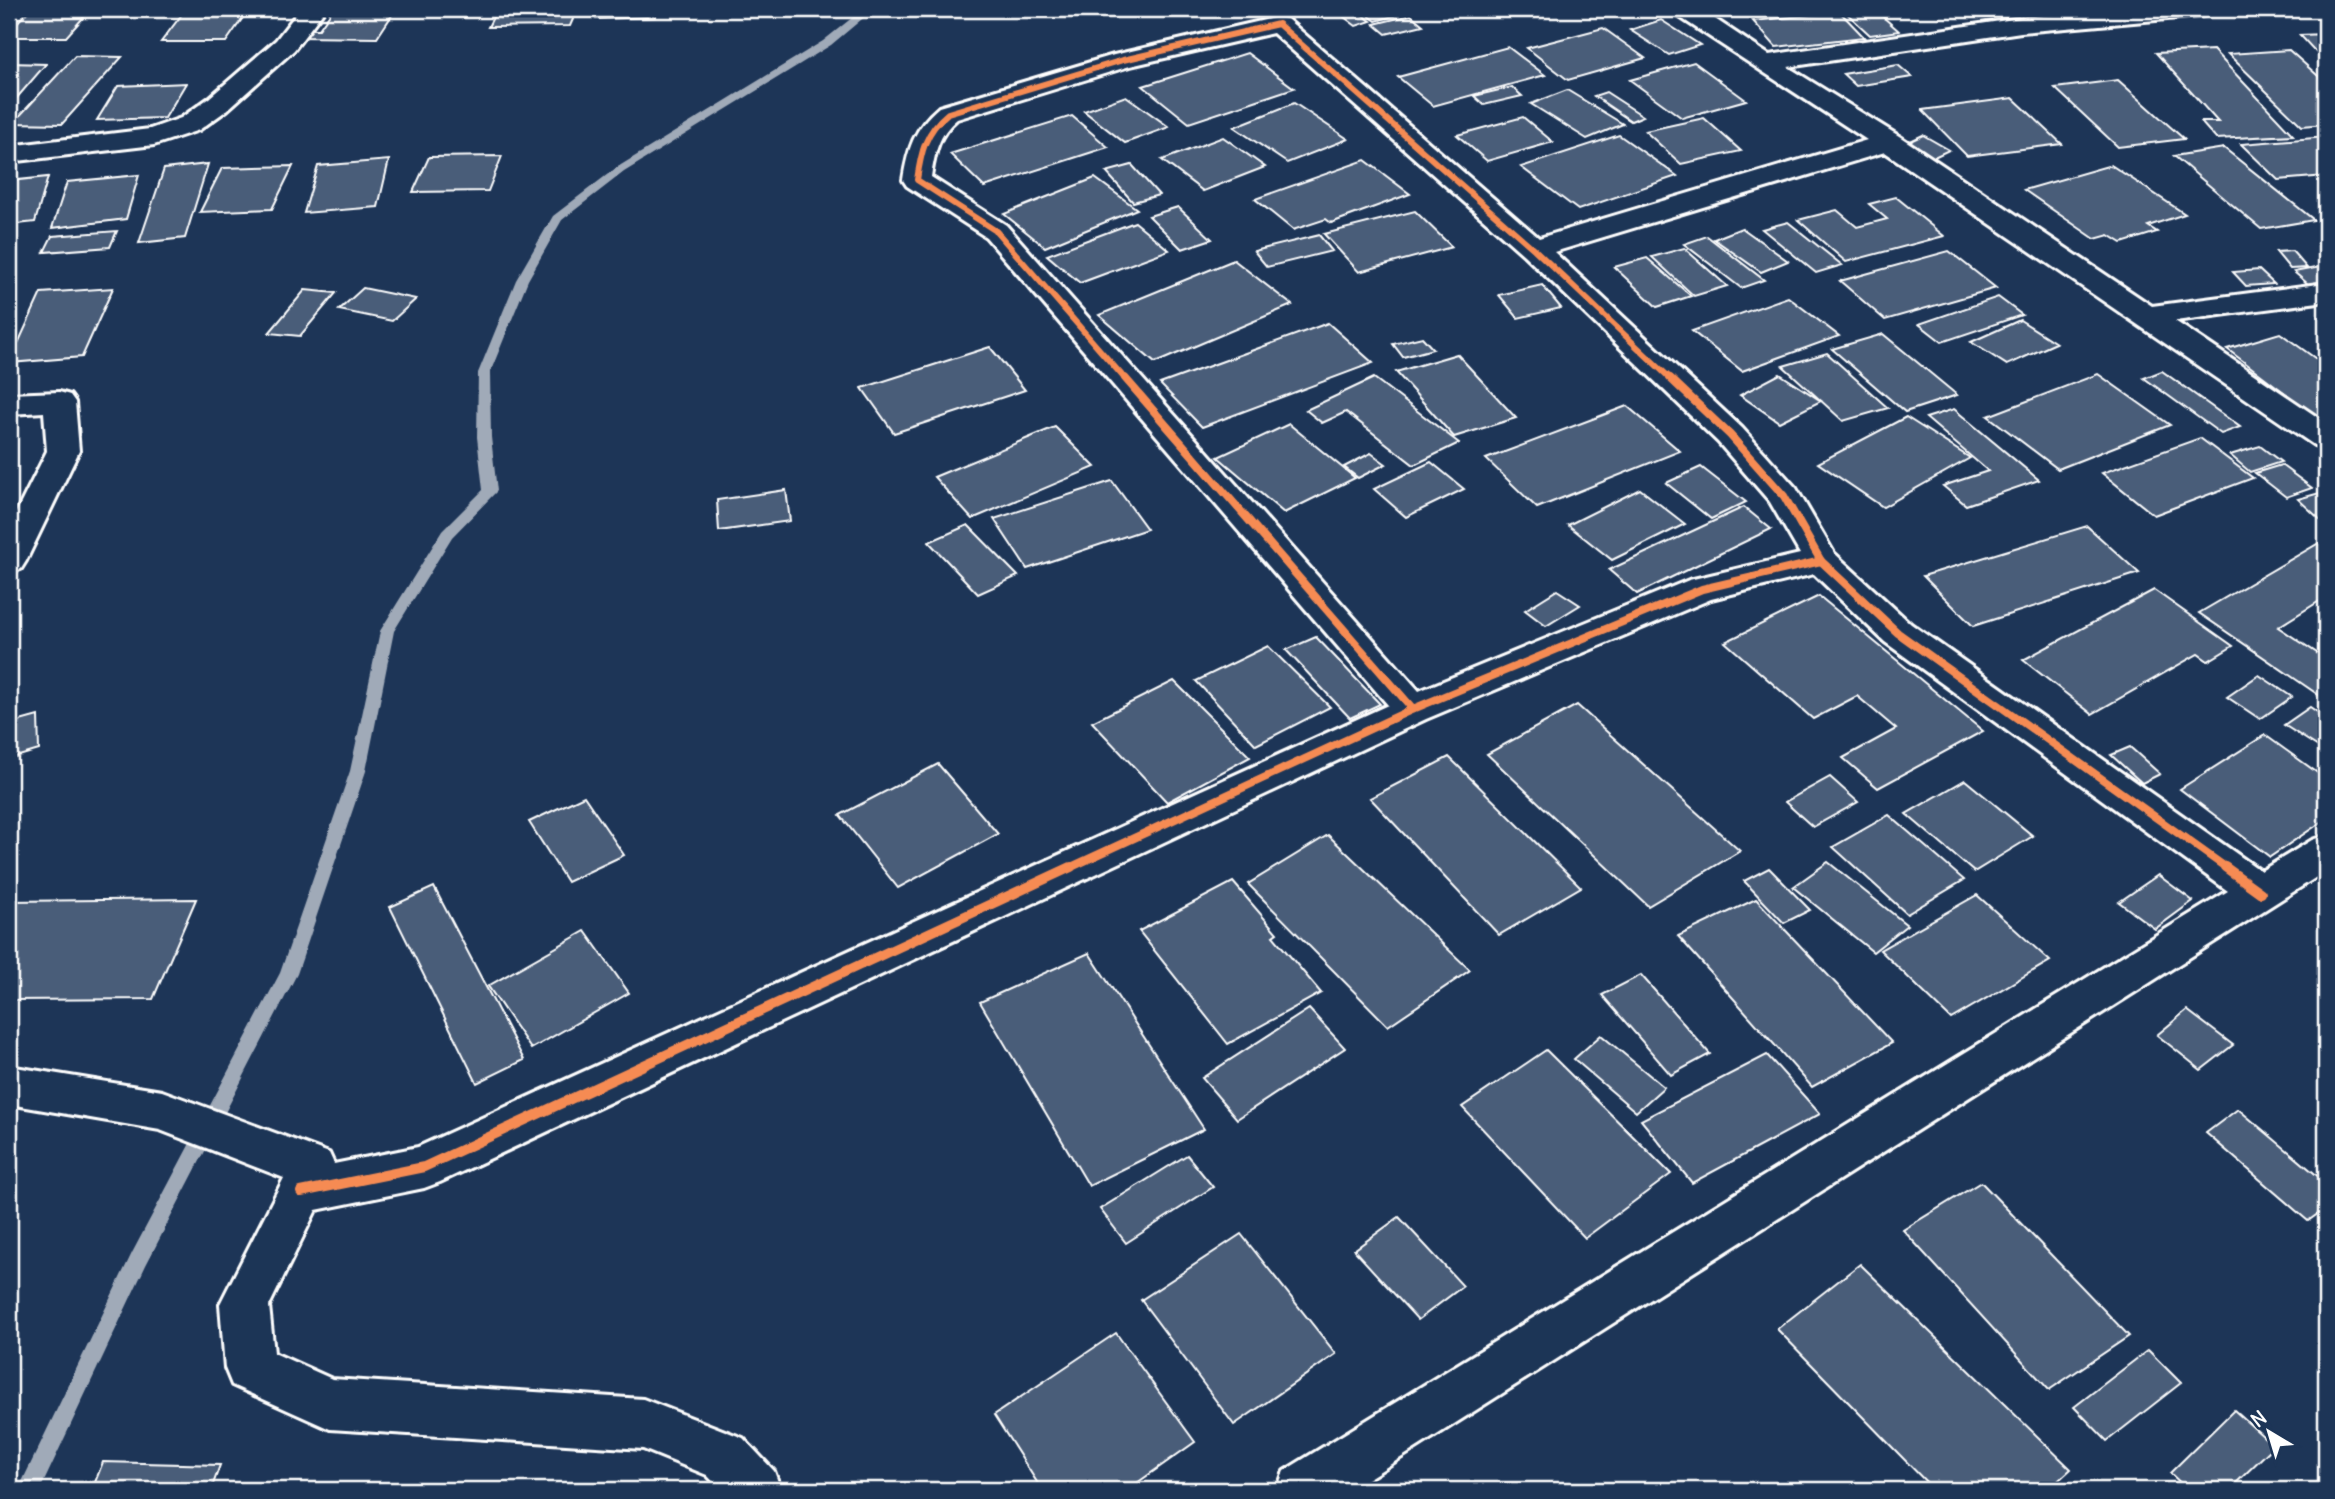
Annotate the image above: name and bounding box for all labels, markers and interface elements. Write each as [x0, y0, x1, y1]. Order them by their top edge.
north arrow [2234, 1398, 2304, 1468]
text: N [2246, 1405, 2271, 1432]

